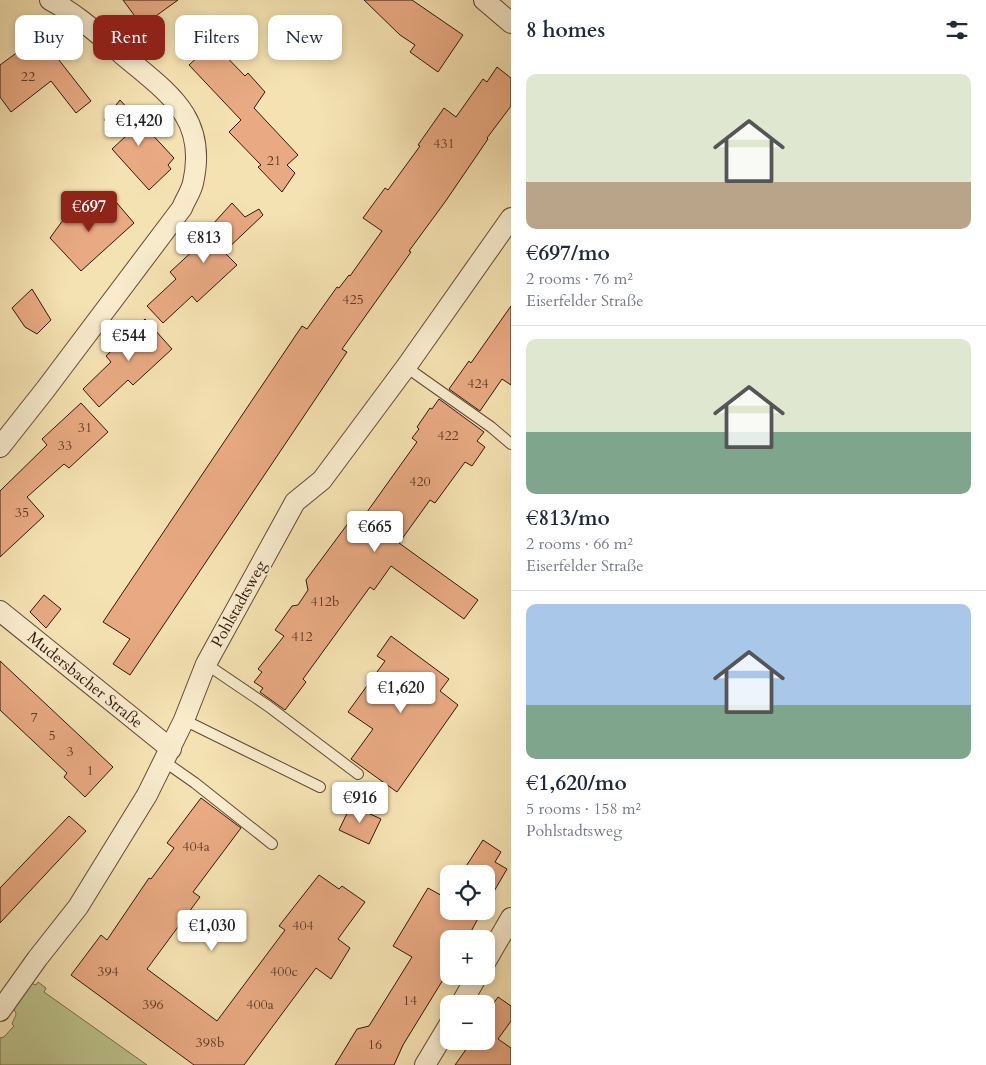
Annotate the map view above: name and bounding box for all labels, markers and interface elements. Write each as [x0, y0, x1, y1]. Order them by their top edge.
chip: Buy [15, 15, 83, 60]
chip: Rent [93, 15, 165, 60]
chip: Filters [175, 15, 258, 60]
chip: New [268, 15, 342, 60]
text: 8 homes [526, 16, 605, 45]
icon: filters [943, 16, 971, 44]
house number: 22 [21, 67, 35, 86]
pin: €1,420 [98, 104, 180, 147]
icon: home [704, 106, 794, 196]
text: €1,420 [116, 110, 163, 132]
house number: 431 [433, 134, 455, 153]
house number: 21 [267, 151, 281, 170]
pin: €697 [59, 190, 119, 233]
text: €697 [72, 196, 106, 218]
pin: €813 [174, 222, 234, 264]
text: €813 [187, 227, 221, 249]
text: €697/mo [526, 239, 610, 268]
text: 2 rooms · 76 m² [526, 268, 633, 290]
house number: 425 [342, 290, 364, 309]
text: Eiserfelder Straße [526, 290, 644, 312]
pin: €544 [99, 320, 159, 362]
text: €544 [112, 325, 146, 347]
icon: home [704, 372, 794, 462]
house number: 424 [467, 374, 489, 393]
house number: 31 [78, 418, 92, 437]
house number: 422 [437, 426, 459, 445]
house number: 33 [58, 436, 72, 455]
house number: 420 [409, 472, 431, 491]
house number: 35 [15, 503, 29, 522]
text: €813/mo [526, 504, 610, 533]
pin: €665 [345, 510, 405, 553]
text: €665 [358, 516, 392, 538]
text: 2 rooms · 66 m² [526, 533, 633, 555]
text: Eiserfelder Straße [526, 555, 644, 577]
street label: Pohlstadtsweg [206, 557, 272, 651]
house number: 412b [310, 592, 340, 611]
street label: Mudersbacher Straße [23, 627, 147, 733]
house number: 412 [291, 627, 313, 646]
icon: home [704, 637, 794, 727]
pin: €1,620 [360, 672, 442, 714]
text: €1,620 [378, 677, 425, 699]
house number: 7 [30, 708, 38, 727]
house number: 5 [48, 726, 56, 745]
house number: 3 [66, 742, 74, 761]
house number: 1 [86, 761, 94, 780]
text: €1,620/mo [526, 769, 627, 798]
pin: €916 [330, 782, 390, 824]
text: €916 [343, 787, 377, 809]
text: 5 rooms · 158 m² [526, 798, 641, 820]
text: Pohlstadtsweg [526, 820, 622, 842]
house number: 404a [182, 837, 210, 856]
map controls [440, 865, 495, 1050]
button: locate [440, 865, 495, 920]
pin: €1,030 [171, 910, 253, 952]
text: €1,030 [189, 915, 236, 937]
house number: 404 [292, 916, 314, 935]
button: + [440, 930, 495, 985]
house number: 394 [97, 962, 119, 981]
house number: 400c [270, 962, 298, 981]
house number: 14 [403, 991, 417, 1010]
house number: 396 [142, 995, 164, 1014]
house number: 400a [246, 995, 274, 1014]
button: − [440, 995, 495, 1050]
house number: 398b [195, 1033, 225, 1052]
house number: 16 [368, 1035, 382, 1054]

